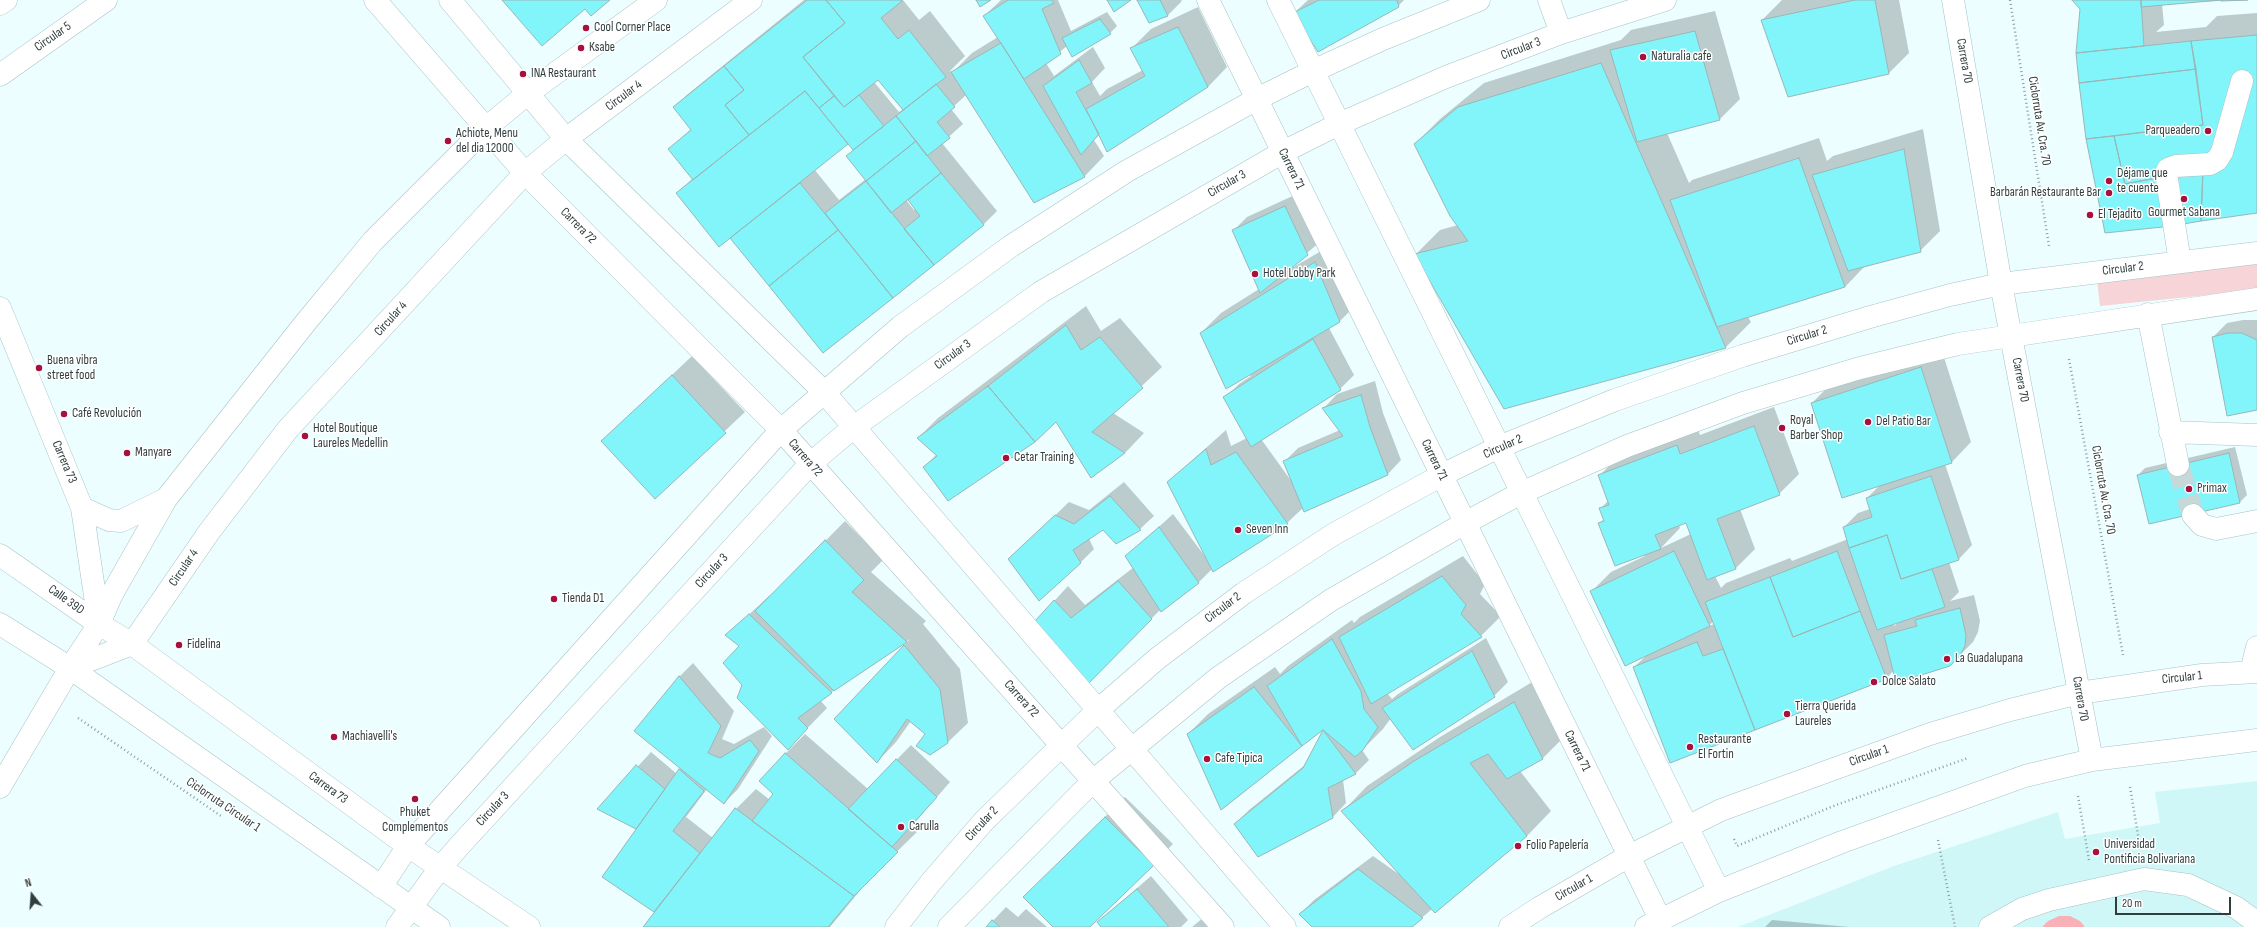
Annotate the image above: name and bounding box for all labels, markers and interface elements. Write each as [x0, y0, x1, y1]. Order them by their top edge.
street label: Circular 5 [32, 19, 74, 55]
place label: Cool Corner Place [594, 20, 671, 36]
marker: Cool Corner Place [581, 23, 591, 33]
street label: Circular 3 [1499, 34, 1543, 64]
street label: Carrera 70 [1952, 37, 1976, 85]
place label: Ksabe [589, 40, 615, 56]
marker: Ksabe [576, 43, 586, 53]
place label: Naturalia cafe [1651, 49, 1711, 65]
marker: Naturalia cafe [1638, 52, 1648, 62]
place label: INA Restaurant [531, 66, 596, 82]
marker: INA Restaurant [518, 69, 528, 79]
street label: Ciclorruta Av. Cra. 70 [2024, 75, 2054, 167]
street label: Circular 4 [603, 77, 645, 115]
place label: Parqueadero [2146, 123, 2200, 139]
place label: Achiote, Menu del dia 12000 [456, 126, 518, 157]
marker: Parqueadero [2203, 126, 2213, 136]
marker: Achiote, Menu del dia 12000 [443, 136, 453, 146]
street label: Carrera 71 [1274, 146, 1308, 192]
place label: Déjame que te cuente [2117, 166, 2168, 197]
street label: Circular 3 [1205, 167, 1249, 201]
marker: Déjame que te cuente [2104, 176, 2114, 186]
place label: Barbarán Restaurante Bar [1990, 185, 2101, 201]
marker: Barbarán Restaurante Bar [2104, 188, 2114, 198]
marker: Gourmet Sabana [2179, 194, 2189, 204]
street label: Carrera 72 [557, 205, 599, 247]
place label: Gourmet Sabana [2148, 205, 2220, 221]
place label: El Tejadito [2098, 207, 2142, 223]
marker: El Tejadito [2085, 210, 2095, 220]
street label: Circular 2 [2101, 259, 2145, 279]
place label: Hotel Lobby Park [1263, 266, 1335, 282]
marker: Hotel Lobby Park [1250, 269, 1260, 279]
street label: Circular 4 [371, 298, 411, 340]
street label: Circular 2 [1785, 322, 1829, 350]
street label: Circular 3 [932, 336, 974, 374]
place label: Buena vibra street food [47, 353, 97, 384]
street label: Carrera 70 [2008, 356, 2032, 404]
marker: Buena vibra street food [34, 363, 44, 373]
place label: Café Revolución [72, 406, 142, 422]
marker: Café Revolución [59, 409, 69, 419]
place label: Royal Barber Shop [1790, 413, 1843, 444]
place label: Del Patio Bar [1876, 414, 1931, 430]
marker: Del Patio Bar [1863, 417, 1873, 427]
place label: Hotel Boutique Laureles Medellin [313, 421, 388, 452]
marker: Royal Barber Shop [1777, 423, 1787, 433]
marker: Hotel Boutique Laureles Medellin [300, 431, 310, 441]
street label: Circular 2 [1481, 431, 1525, 463]
street label: Carrera 72 [784, 436, 826, 480]
street label: Carrera 71 [1417, 437, 1451, 483]
street label: Carrera 73 [48, 438, 80, 486]
street label: Ciclorruta Av. Cra. 70 [2087, 444, 2119, 536]
place label: Manyare [135, 445, 172, 461]
marker: Manyare [122, 448, 132, 458]
place label: Cetar Training [1014, 450, 1074, 466]
marker: Cetar Training [1001, 453, 1011, 463]
place label: Primax [2197, 481, 2227, 497]
marker: Primax [2184, 484, 2194, 494]
place label: Seven Inn [1246, 522, 1288, 538]
marker: Seven Inn [1233, 525, 1243, 535]
street label: Circular 4 [166, 546, 202, 590]
street label: Circular 3 [692, 550, 732, 592]
street label: Calle 39D [45, 582, 87, 618]
street label: Circular 2 [1202, 589, 1244, 627]
place label: Tienda D1 [562, 591, 604, 607]
marker: Tienda D1 [549, 594, 559, 604]
place label: Fidelina [187, 637, 221, 653]
marker: Fidelina [174, 640, 184, 650]
place label: La Guadalupana [1955, 651, 2023, 667]
marker: La Guadalupana [1942, 654, 1952, 664]
street label: Circular 1 [2161, 668, 2203, 688]
place label: Dolce Salato [1882, 674, 1936, 690]
street label: Carrera 70 [2068, 675, 2092, 723]
street label: Carrera 72 [1000, 677, 1042, 721]
marker: Dolce Salato [1869, 677, 1879, 687]
place label: Tierra Querida Laureles [1795, 699, 1856, 730]
marker: Tierra Querida Laureles [1782, 709, 1792, 719]
street label: Carrera 71 [1560, 728, 1594, 774]
place label: Machiavelli's [342, 729, 397, 745]
marker: Machiavelli's [329, 732, 339, 742]
place label: Restaurante El Fortin [1698, 732, 1751, 763]
marker: Restaurante El Fortin [1685, 742, 1695, 752]
street label: Circular 1 [1847, 742, 1891, 770]
place label: Cafe Tipica [1215, 751, 1262, 767]
marker: Cafe Tipica [1202, 754, 1212, 764]
street label: Carrera 73 [305, 769, 351, 807]
street label: Ciclorruta Circular 1 [183, 774, 263, 836]
street label: Circular 3 [473, 788, 513, 830]
marker: Phuket Complementos [410, 794, 420, 804]
street label: Circular 2 [962, 804, 1002, 844]
place label: Phuket Complementos [382, 805, 448, 836]
place label: Carulla [909, 819, 939, 835]
marker: Carulla [896, 822, 906, 832]
place label: Universidad Pontificia Bolivariana [2104, 837, 2195, 868]
place label: Folio Papelería [1526, 838, 1588, 854]
marker: Folio Papelería [1513, 841, 1523, 851]
marker: Universidad Pontificia Bolivariana [2091, 847, 2101, 857]
street label: Circular 1 [1552, 871, 1596, 905]
north arrow [12, 875, 52, 915]
text: N [24, 876, 33, 890]
scale bar [2117, 889, 2233, 915]
text: 20 m [2122, 896, 2142, 911]

